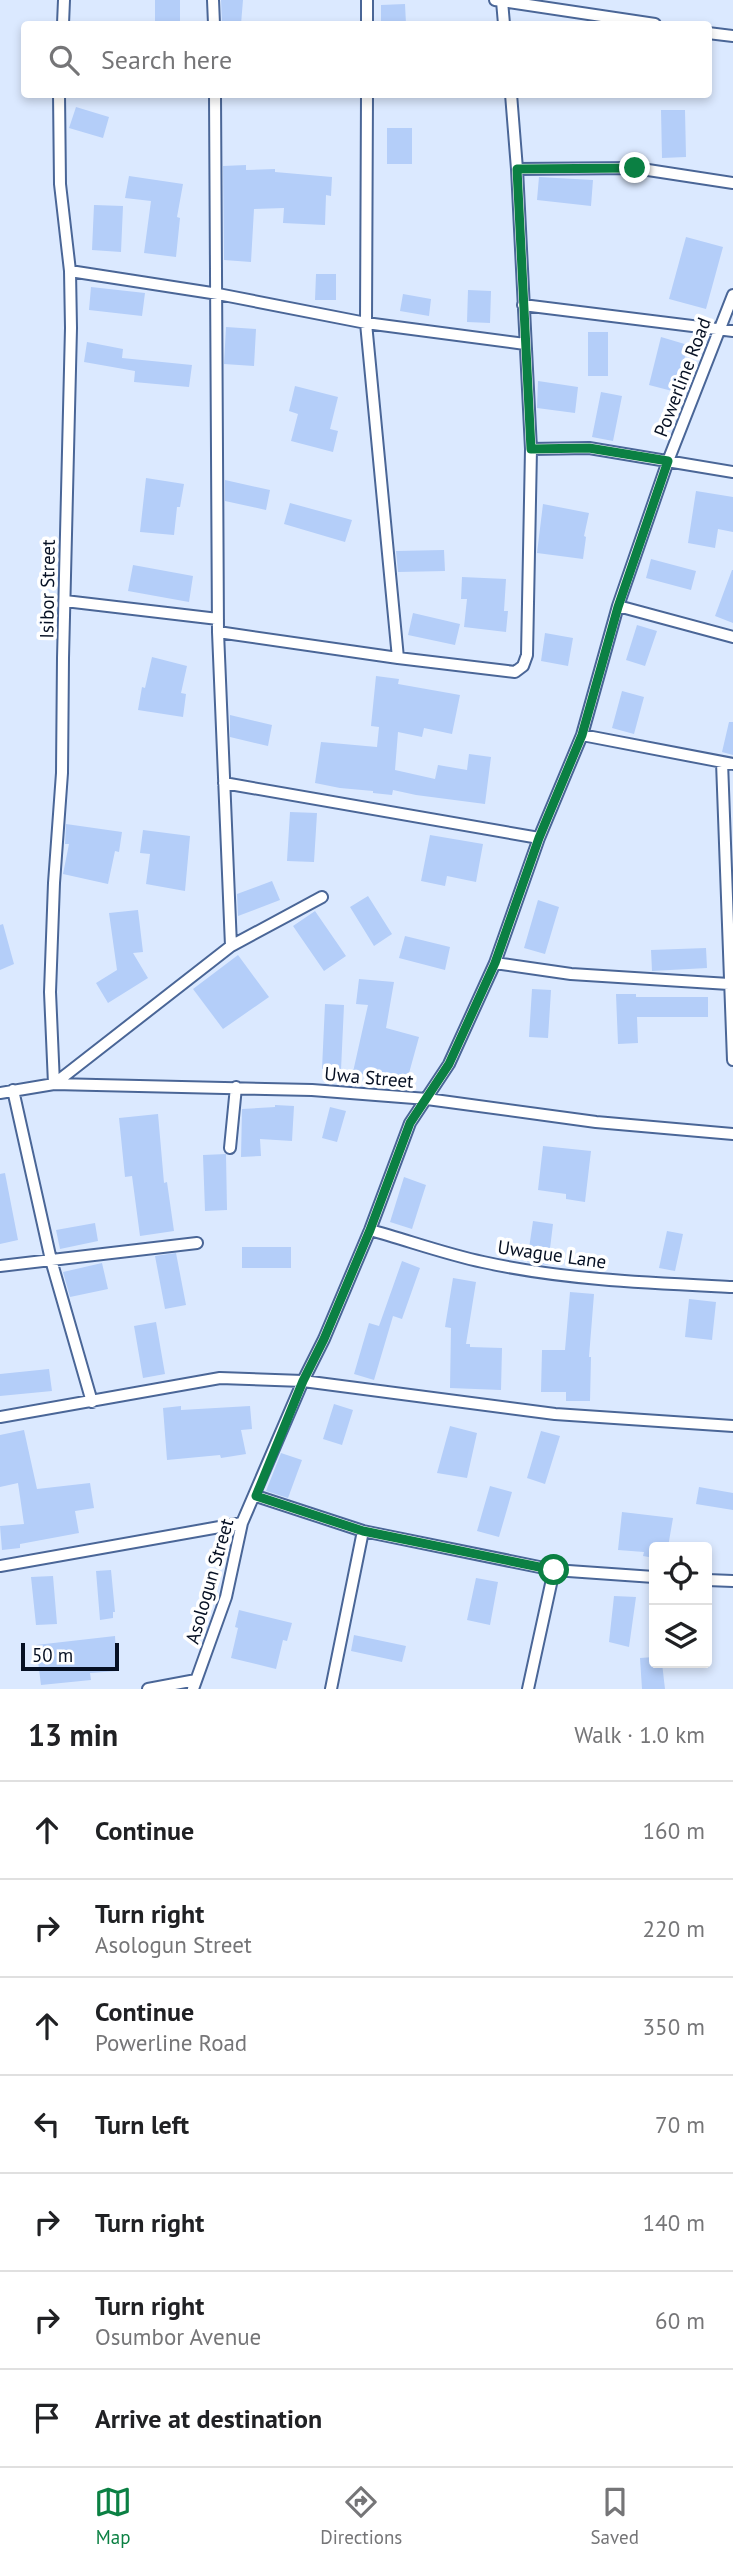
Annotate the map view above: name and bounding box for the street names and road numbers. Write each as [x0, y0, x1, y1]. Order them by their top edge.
street label: Powerline Road [648, 314, 716, 440]
street label: Isibor Street [34, 539, 60, 639]
street label: Uwa Street [323, 1061, 415, 1093]
street label: Uwague Lane [496, 1234, 608, 1274]
street label: Asologun Street [180, 1515, 239, 1647]

